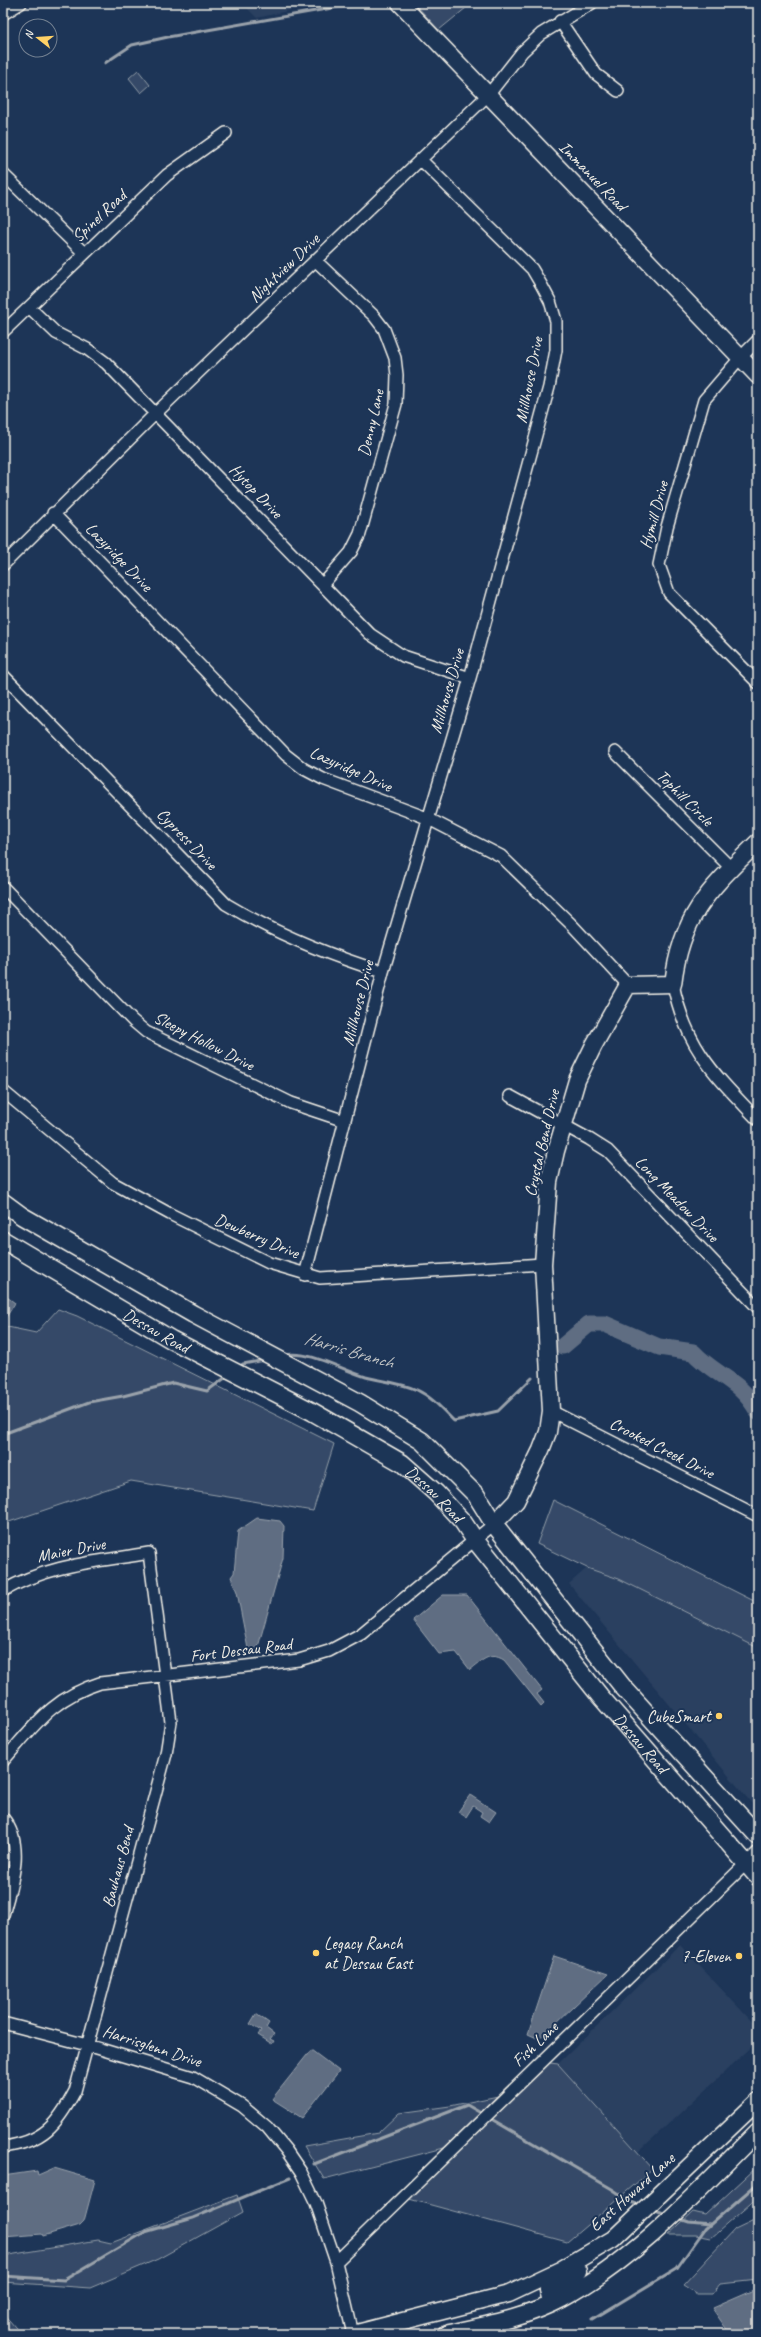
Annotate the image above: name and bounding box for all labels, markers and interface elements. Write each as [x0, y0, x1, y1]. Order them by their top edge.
north arrow [18, 18, 58, 58]
text: N [21, 28, 37, 40]
street label: Immanuel Road [555, 137, 634, 218]
street label: Spinel Road [67, 184, 132, 247]
street label: Nightview Drive [244, 228, 325, 307]
street label: Millhouse Drive [510, 334, 548, 425]
street label: Denny Lane [353, 386, 389, 458]
street label: Hytop Drive [225, 459, 288, 524]
street label: Hymill Drive [635, 477, 673, 551]
street label: Lazyridge Drive [81, 518, 158, 597]
street label: Millhouse Drive [425, 645, 469, 736]
street label: Lazyridge Drive [307, 742, 397, 797]
street label: Tophill Circle [652, 765, 719, 832]
street label: Cypress Drive [152, 804, 223, 875]
street label: Millhouse Drive [337, 957, 379, 1048]
street label: Sleepy Hollow Drive [150, 1007, 259, 1076]
street label: Crystal Bend Drive [520, 1086, 565, 1198]
street label: Long Meadow Drive [631, 1152, 724, 1247]
street label: Dewberry Drive [212, 1209, 304, 1264]
street label: Dessau Road [119, 1303, 195, 1359]
water label: Harris Branch [302, 1327, 397, 1374]
street label: Crooked Creek Drive [606, 1413, 719, 1484]
street label: Dessau Road [401, 1461, 470, 1528]
street label: Maier Drive [35, 1533, 108, 1567]
street label: Fort Dessau Road [189, 1633, 295, 1667]
place label: CubeSmart [647, 1706, 713, 1727]
street label: Dessau Road [609, 1709, 674, 1779]
marker: CubeSmart [714, 1711, 724, 1721]
street label: Bauhaus Bend [97, 1822, 139, 1909]
place label: Legacy Ranch at Dessau East [324, 1933, 415, 1974]
place label: 7-Eleven [682, 1946, 732, 1967]
marker: Legacy Ranch at Dessau East [311, 1948, 321, 1958]
marker: 7-Eleven [734, 1951, 744, 1961]
street label: Fish Lane [508, 2016, 563, 2071]
street label: Harrisglenn Drive [100, 2020, 205, 2072]
street label: East Howard Lane [585, 2147, 680, 2236]

